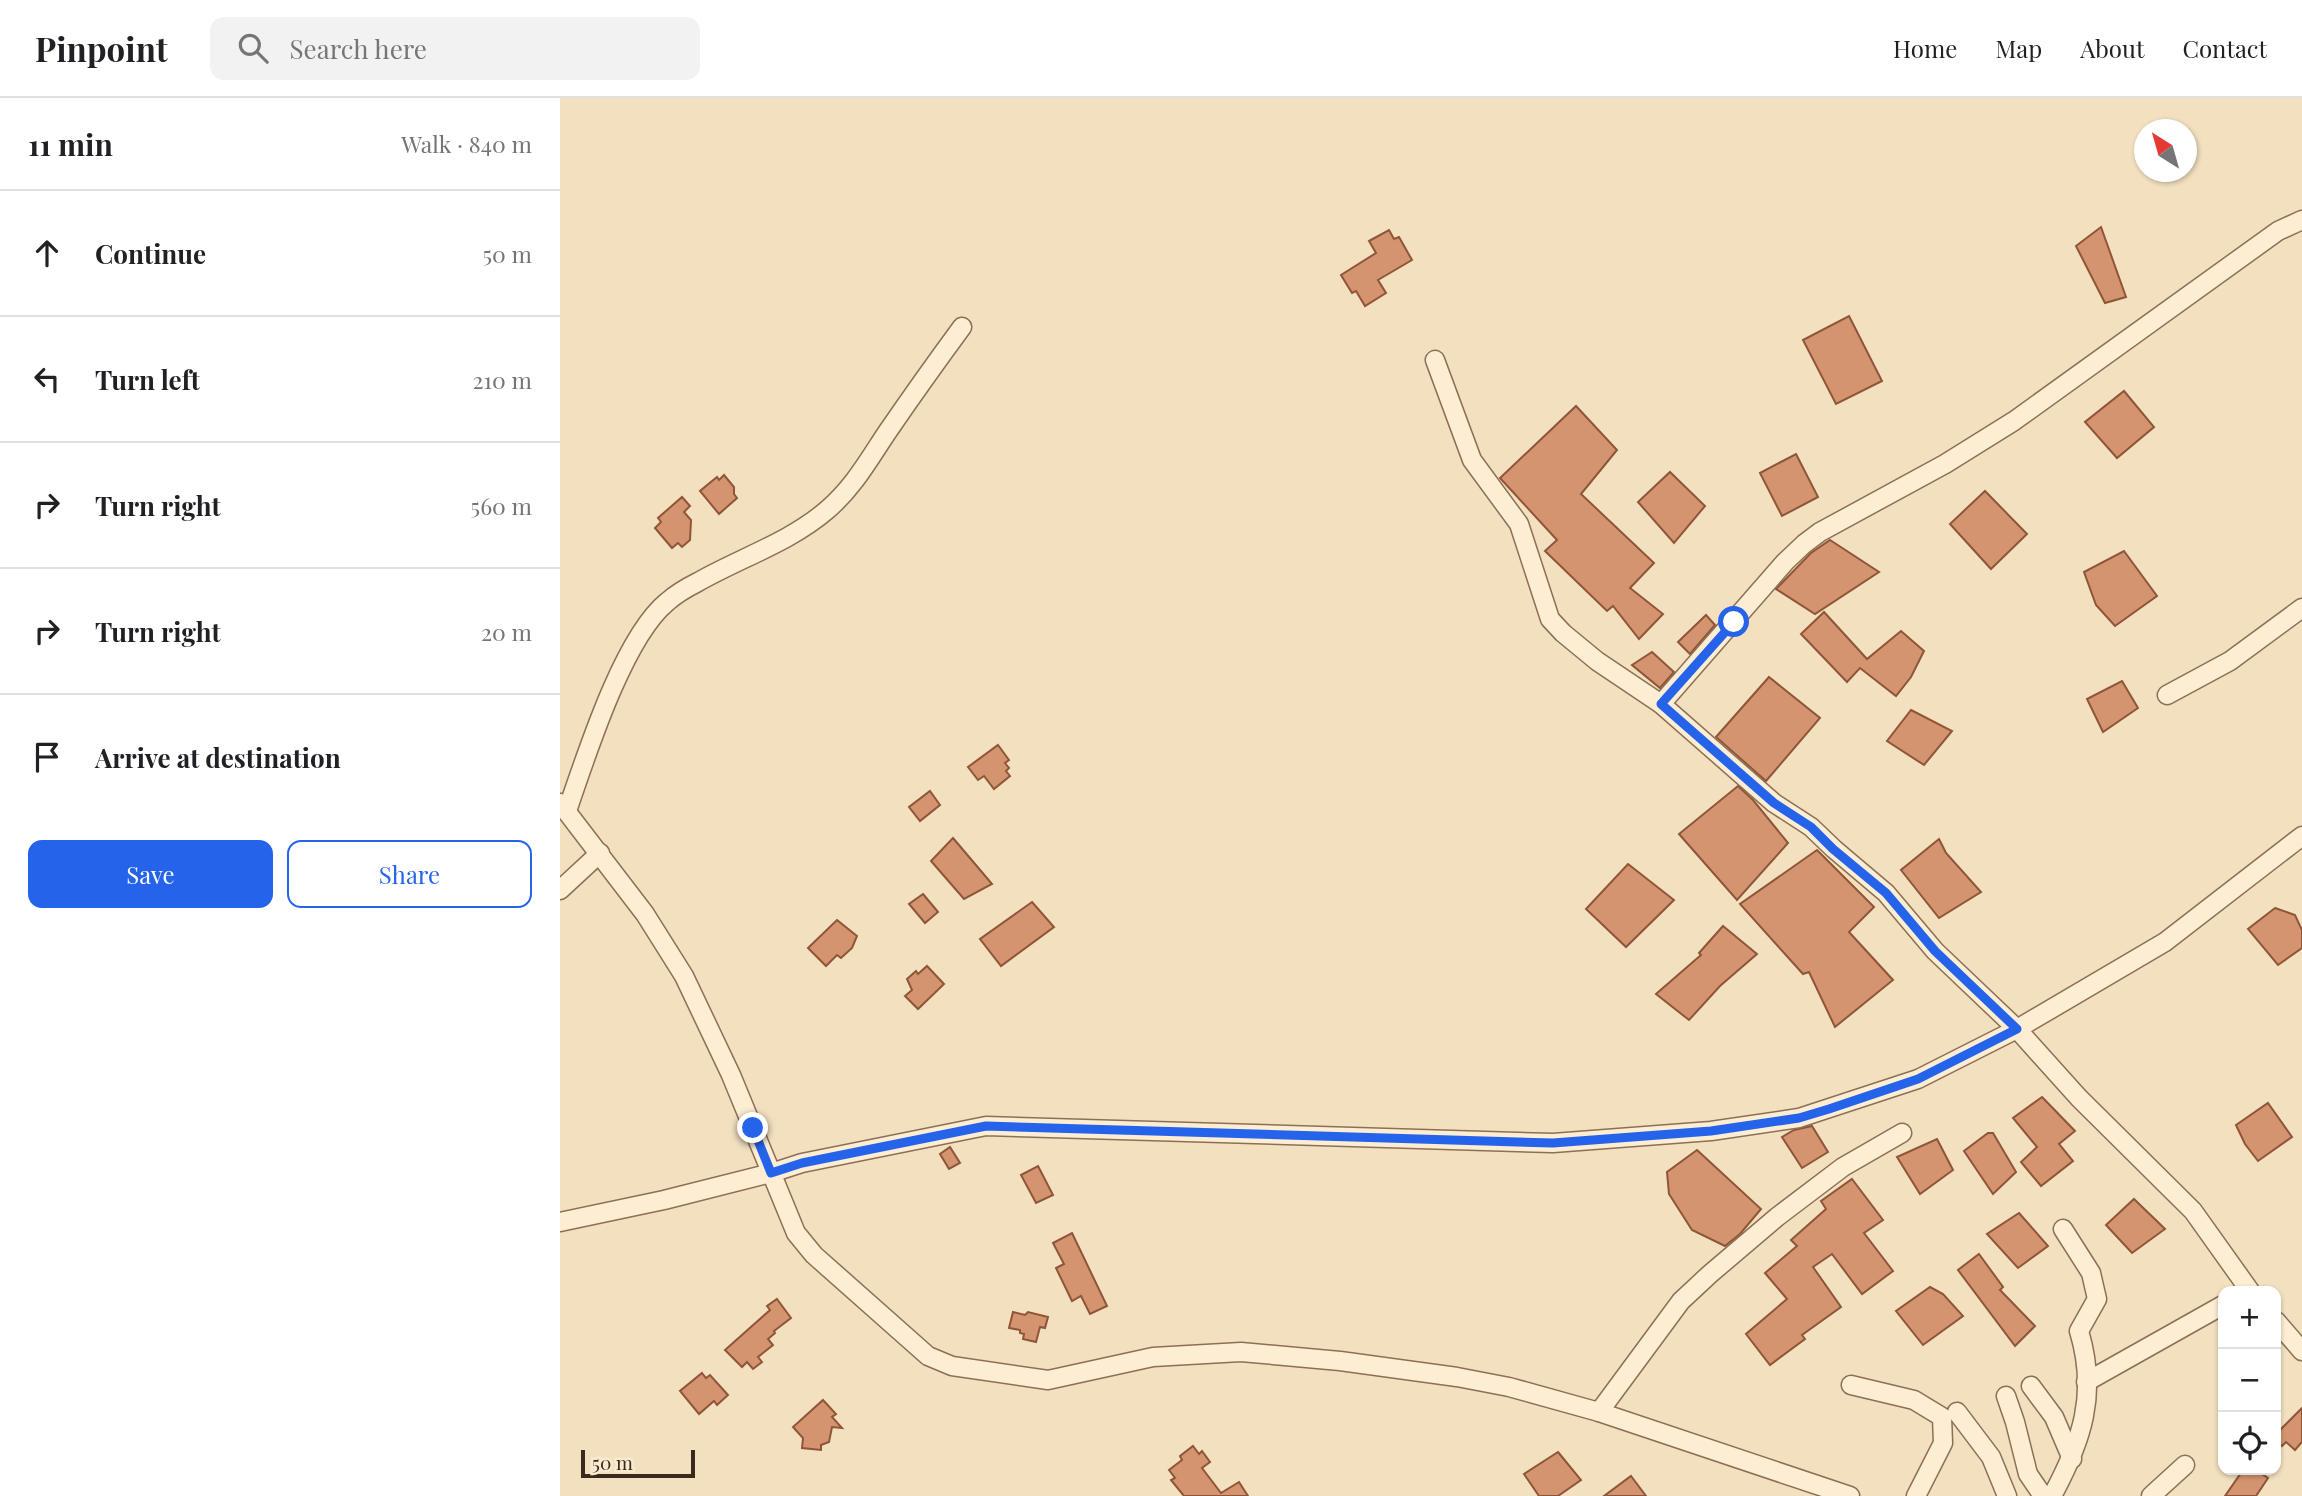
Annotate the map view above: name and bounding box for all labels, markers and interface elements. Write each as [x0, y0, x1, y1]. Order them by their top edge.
search box [210, 17, 700, 80]
text: Pinpoint [35, 26, 168, 70]
icon: search [234, 29, 272, 67]
text: Search here [290, 31, 427, 66]
text: Home [1893, 32, 1957, 64]
text: Map [1995, 32, 2042, 64]
text: About [2080, 32, 2144, 64]
text: Contact [2182, 32, 2267, 64]
north arrow [2134, 119, 2197, 182]
text: 11 min [28, 124, 113, 164]
text: Walk · 840 m [401, 128, 532, 159]
icon: ahead [28, 234, 66, 272]
text: Continue [95, 236, 206, 271]
text: 50 m [483, 238, 532, 269]
icon: left [28, 360, 66, 398]
text: Turn left [95, 362, 200, 397]
text: 210 m [473, 364, 532, 395]
icon: right [28, 486, 66, 524]
text: Turn right [95, 488, 221, 523]
text: 560 m [471, 490, 532, 521]
route start [1718, 606, 1749, 637]
icon: right [28, 612, 66, 650]
text: Turn right [95, 614, 221, 649]
text: 20 m [481, 616, 532, 647]
icon: arrive [28, 738, 66, 776]
text: Arrive at destination [95, 740, 341, 775]
button: Save [28, 840, 273, 908]
button: Share [287, 840, 532, 908]
route end [737, 1112, 768, 1143]
map controls [2218, 1286, 2281, 1475]
button: + [2218, 1286, 2281, 1349]
button: − [2218, 1349, 2281, 1412]
button: locate [2218, 1412, 2281, 1475]
scale bar [581, 1447, 695, 1479]
text: 50 m [592, 1449, 633, 1475]

